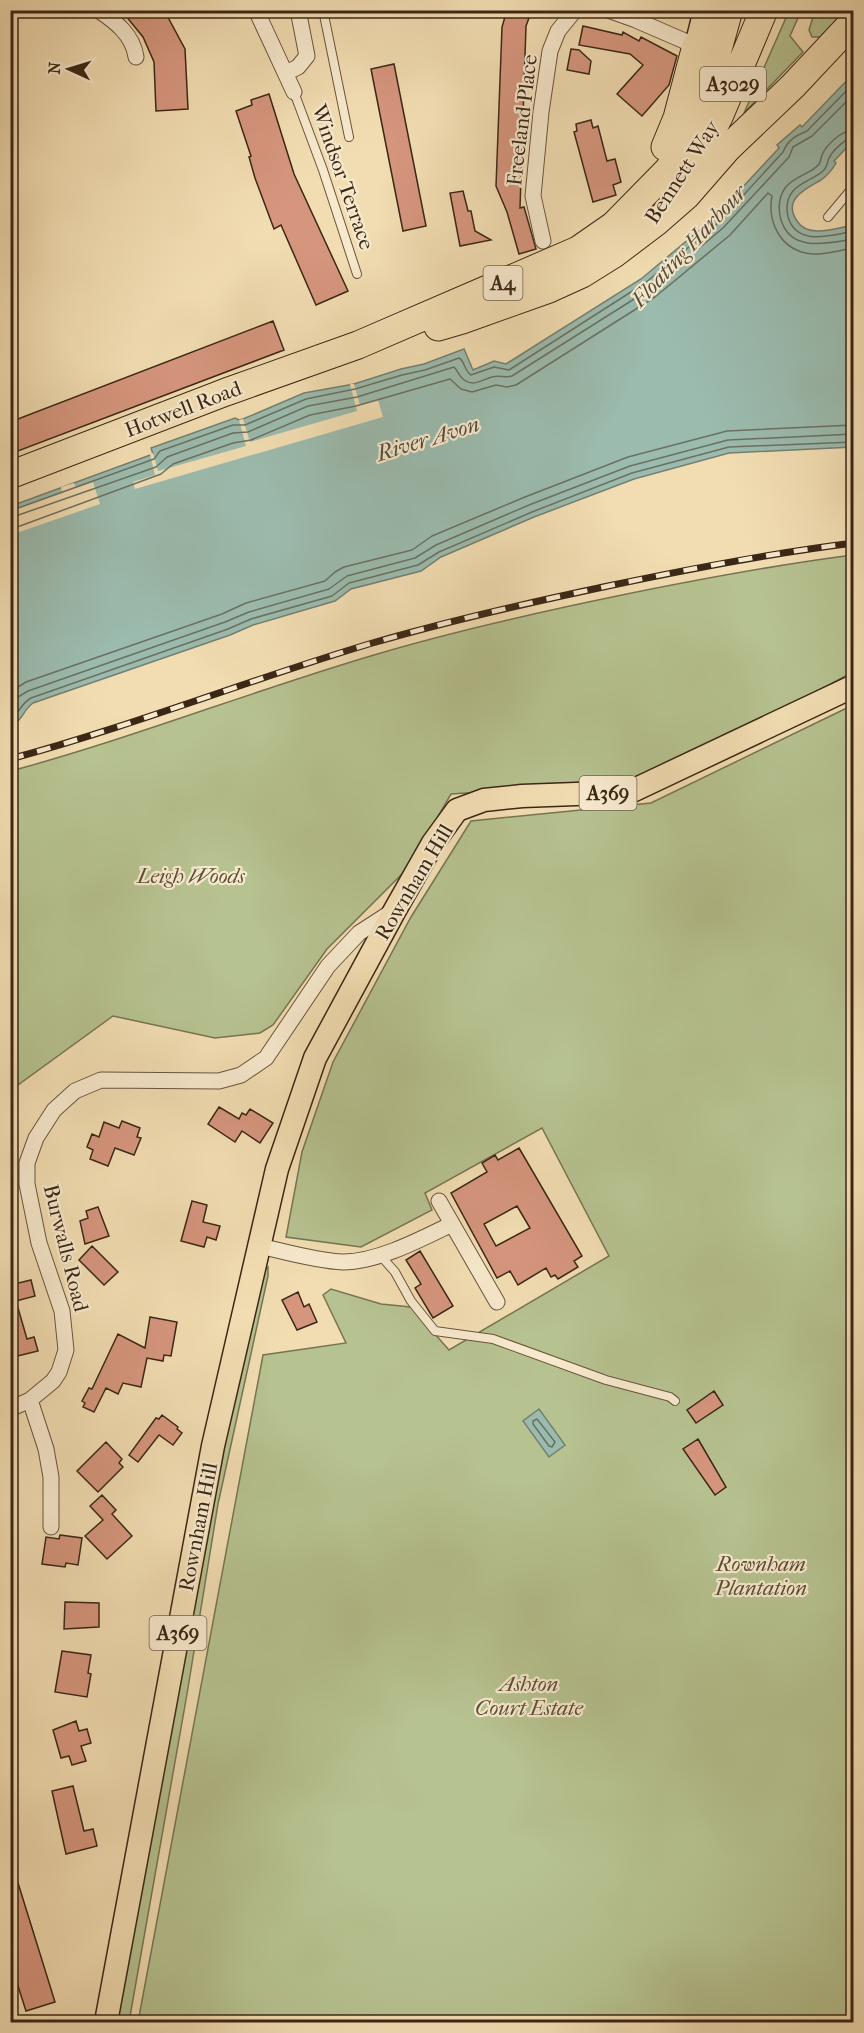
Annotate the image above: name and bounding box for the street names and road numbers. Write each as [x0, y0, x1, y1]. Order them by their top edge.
street label: Freeland Place [502, 53, 542, 187]
road number: A3029 [700, 67, 766, 101]
street label: Windsor Terrace [307, 100, 379, 253]
street label: Bennett Way [640, 115, 725, 228]
road number: A4 [484, 266, 522, 300]
street label: Hotwell Road [121, 376, 245, 442]
road number: A369 [580, 776, 636, 810]
street label: Rownham Hill [370, 820, 458, 944]
street label: Burwalls Road [39, 1182, 94, 1315]
street label: Rownham Hill [174, 1460, 222, 1594]
road number: A369 [150, 1616, 207, 1650]

